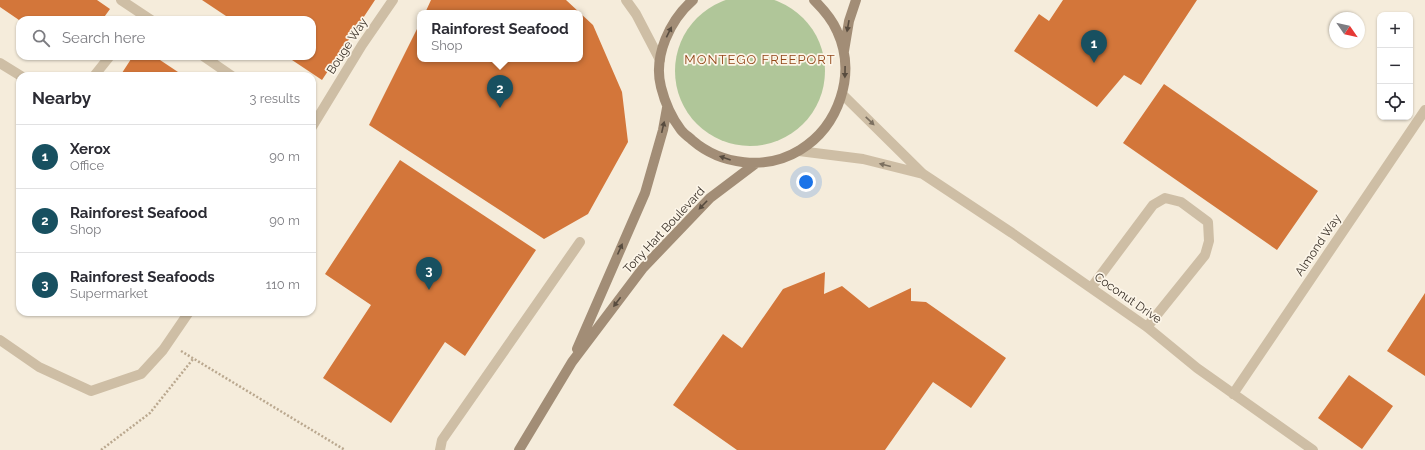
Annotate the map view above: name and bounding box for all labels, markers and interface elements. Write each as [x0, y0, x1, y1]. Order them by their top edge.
popup [417, 10, 583, 62]
north arrow [1329, 12, 1365, 48]
map controls [1377, 12, 1413, 120]
button: + [1377, 12, 1413, 48]
street label: Bouge Way [324, 15, 371, 77]
search box [16, 16, 316, 60]
text: Rainforest Seafood [431, 20, 569, 38]
one-way arrow [845, 20, 851, 32]
one-way arrow [666, 26, 672, 38]
icon: search [30, 27, 52, 49]
text: Search here [62, 29, 145, 47]
pin: 1 [1081, 30, 1107, 63]
text: Shop [431, 38, 463, 53]
button: − [1377, 48, 1413, 84]
district label: MONTEGO FREEPORT [684, 52, 836, 67]
one-way arrow [842, 66, 848, 79]
pin: 2 [487, 75, 513, 108]
button: locate [1377, 84, 1413, 120]
text: Nearby [32, 88, 91, 108]
text: 3 results [250, 91, 300, 106]
one-way arrow [865, 116, 875, 126]
one-way arrow [661, 121, 667, 133]
text: Xerox [70, 140, 110, 158]
text: 1 [42, 149, 48, 164]
text: 90 m [269, 149, 300, 164]
one-way arrow [719, 155, 731, 161]
text: Office [70, 158, 104, 173]
one-way arrow [879, 161, 892, 167]
your location [796, 172, 816, 192]
street label: Tony Hart Boulevard [621, 184, 707, 276]
one-way arrow [698, 200, 708, 210]
text: Rainforest Seafood [70, 204, 207, 222]
street label: Almond Way [1292, 211, 1344, 279]
text: 2 [41, 213, 49, 228]
text: 90 m [269, 213, 300, 228]
text: Shop [70, 222, 101, 237]
one-way arrow [617, 243, 623, 255]
pin: 3 [416, 257, 442, 290]
text: Rainforest Seafoods [70, 268, 215, 286]
street label: Coconut Drive [1092, 270, 1164, 326]
text: 3 [41, 277, 49, 292]
text: 110 m [266, 277, 300, 292]
text: Supermarket [70, 286, 148, 301]
one-way arrow [613, 297, 621, 308]

